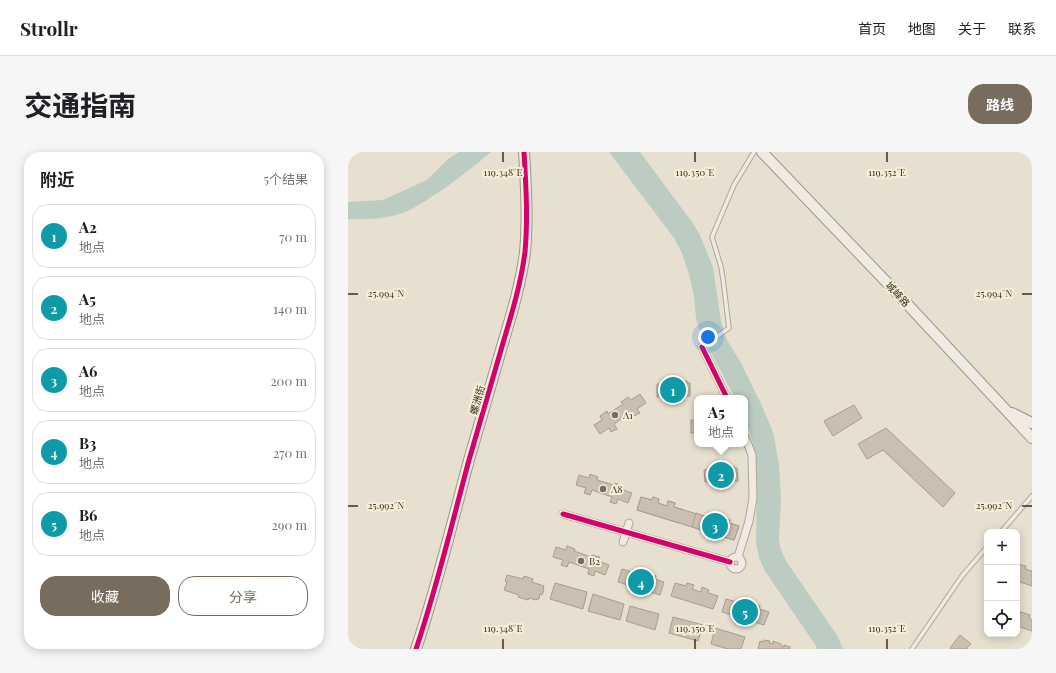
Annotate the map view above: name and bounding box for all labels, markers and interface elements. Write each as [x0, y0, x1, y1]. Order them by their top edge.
text: Strollr [20, 15, 78, 41]
text: 首页 [858, 19, 886, 38]
text: 地图 [908, 19, 936, 38]
text: 关于 [958, 19, 986, 38]
text: 联系 [1008, 19, 1036, 38]
button: 路线 [968, 84, 1032, 124]
text: 交通指南 [24, 86, 136, 123]
text: 119.348°E [483, 165, 523, 179]
text: 119.350°E [676, 165, 714, 179]
text: 119.352°E [868, 165, 906, 179]
text: 附近 [40, 168, 74, 190]
text: 5个结果 [264, 170, 308, 187]
text: A2 [79, 217, 97, 237]
text: 1 [52, 228, 56, 245]
text: 70 m [279, 228, 307, 245]
text: 地点 [79, 238, 105, 255]
street label: 城峰路 [883, 278, 913, 310]
text: 25.994°N [368, 286, 404, 300]
text: 25.994°N [976, 286, 1012, 300]
text: A5 [79, 289, 96, 309]
text: 2 [51, 300, 57, 317]
text: 140 m [273, 300, 307, 317]
text: 地点 [79, 310, 105, 327]
your location [698, 327, 718, 347]
text: A6 [79, 361, 97, 381]
text: 3 [51, 372, 57, 389]
text: 200 m [270, 372, 307, 389]
pin: 1 [660, 375, 686, 405]
text: 地点 [79, 382, 105, 399]
street label: 螺洲街 [466, 384, 488, 416]
popup [694, 395, 748, 447]
text: A5 [708, 402, 725, 422]
place label: A1 [622, 408, 633, 422]
marker: A1 [610, 410, 620, 420]
text: 地点 [708, 423, 734, 440]
text: B3 [79, 433, 96, 453]
text: 4 [51, 444, 57, 461]
text: 270 m [273, 444, 307, 461]
text: 地点 [79, 454, 105, 471]
pin: 2 [708, 460, 734, 490]
place label: A8 [610, 482, 623, 496]
marker: A8 [598, 484, 608, 494]
text: 25.992°N [368, 498, 404, 512]
text: 25.992°N [976, 498, 1012, 512]
text: B6 [79, 505, 98, 525]
pin: 3 [702, 511, 728, 541]
text: 5 [51, 516, 57, 533]
text: 290 m [272, 516, 307, 533]
text: 地点 [79, 526, 105, 543]
map controls [984, 529, 1020, 637]
button: + [984, 529, 1020, 565]
place label: B2 [589, 554, 600, 568]
marker: B2 [576, 556, 586, 566]
button: − [984, 565, 1020, 601]
pin: 4 [628, 567, 654, 597]
button: 收藏 [40, 576, 170, 616]
button: 分享 [178, 576, 308, 616]
pin: 5 [732, 597, 758, 627]
button: locate [984, 601, 1020, 637]
text: 119.348°E [483, 621, 523, 635]
text: 119.350°E [676, 621, 714, 635]
text: 119.352°E [868, 621, 906, 635]

